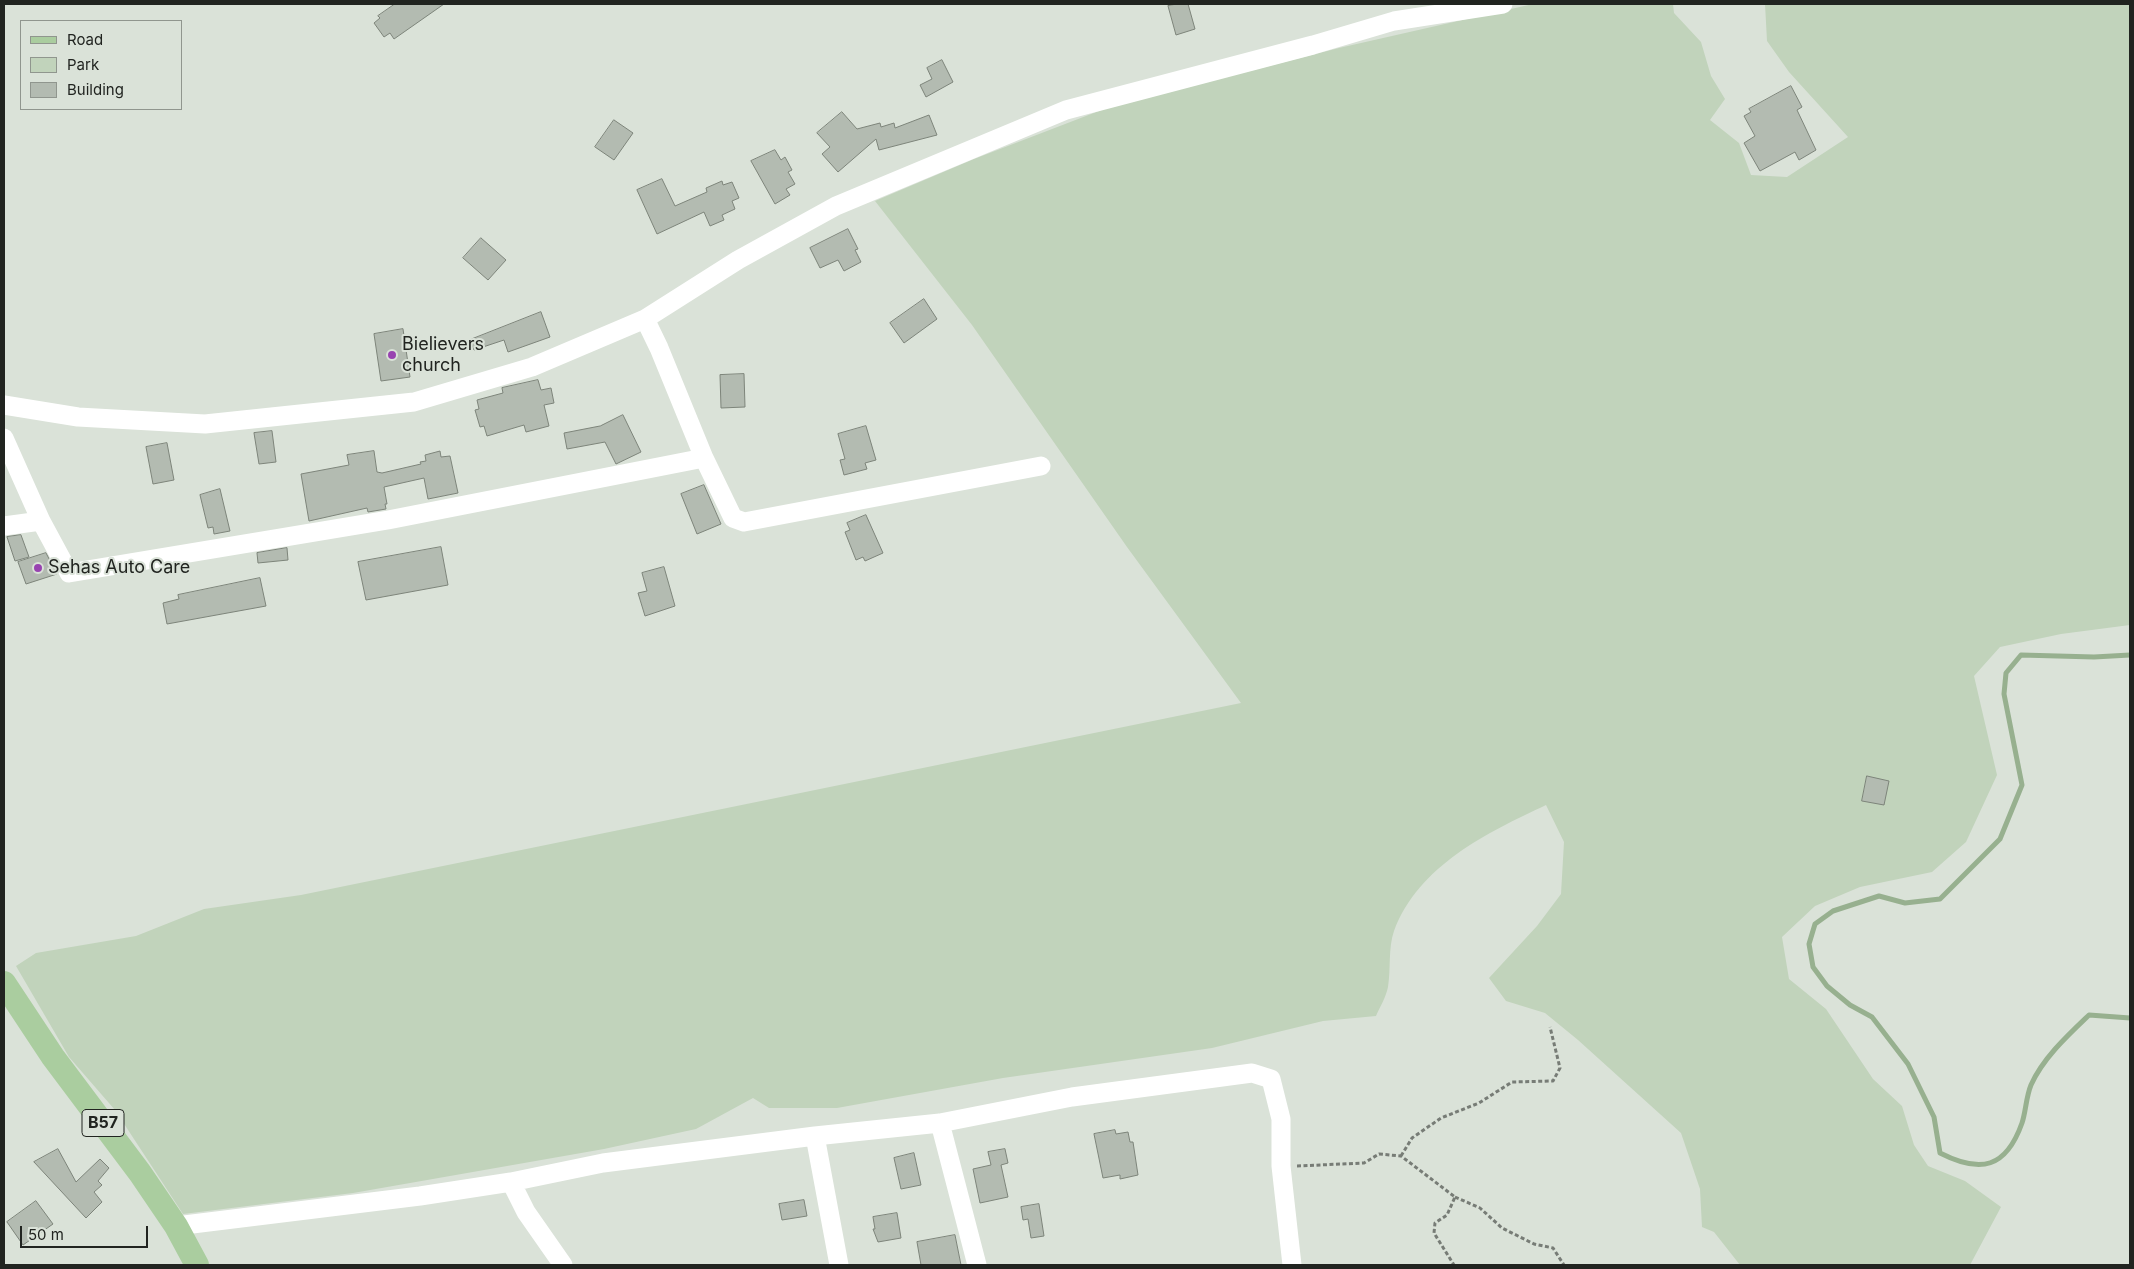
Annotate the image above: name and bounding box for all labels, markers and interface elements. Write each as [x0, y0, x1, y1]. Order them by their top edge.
legend [20, 20, 182, 110]
text: Road [67, 30, 103, 49]
text: Park [67, 55, 99, 74]
text: Building [67, 80, 124, 99]
place label: Bielievers church [402, 334, 484, 376]
marker: Bielievers church [386, 349, 398, 361]
place label: Sehas Auto Care [48, 557, 190, 579]
marker: Sehas Auto Care [32, 562, 44, 574]
road number: B57 [82, 1110, 124, 1136]
scale bar [22, 1216, 150, 1248]
text: 50 m [28, 1225, 64, 1244]

